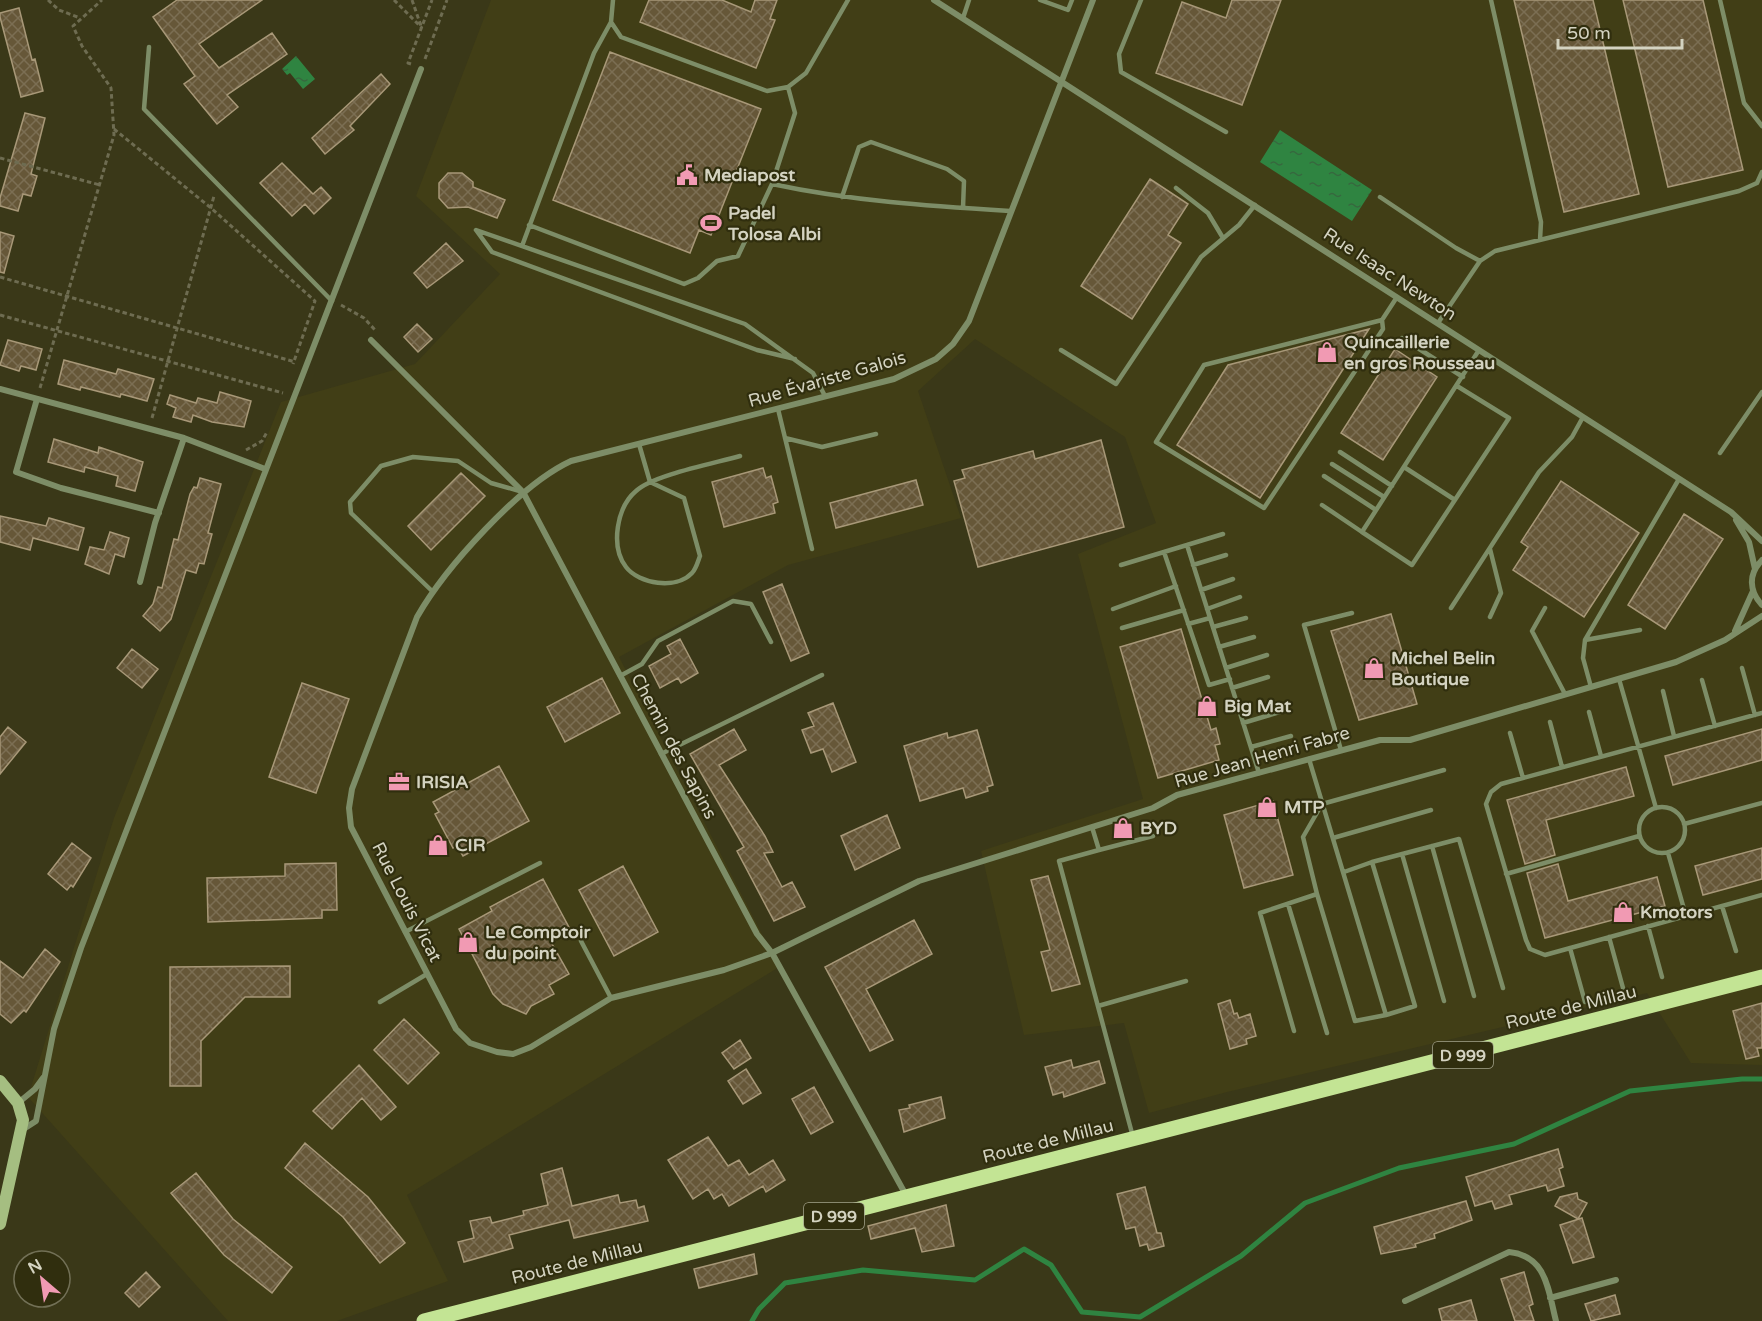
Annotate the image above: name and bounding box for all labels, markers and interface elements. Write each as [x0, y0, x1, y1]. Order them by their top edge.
scale bar [1558, 12, 1682, 50]
text: 50 m [1567, 22, 1611, 44]
public building icon: Mediapost [675, 163, 699, 187]
place label: Mediapost [704, 164, 795, 186]
place label: Padel Tolosa Albi [727, 202, 821, 245]
sports icon: Padel Tolosa Albi [699, 211, 723, 235]
street label: Rue Isaac Newton [1319, 223, 1461, 325]
place label: Quincaillerie en gros Rousseau [1344, 331, 1495, 374]
shop icon: Quincaillerie en gros Rousseau [1315, 340, 1339, 364]
street label: Rue Évariste Galois [746, 346, 908, 412]
place label: Michel Belin Boutique [1391, 647, 1495, 690]
shop icon: Michel Belin Boutique [1362, 656, 1386, 680]
street label: Chemin des Sapins [626, 669, 722, 823]
shop icon: Big Mat [1195, 694, 1219, 718]
place label: Big Mat [1224, 695, 1291, 717]
street label: Rue Jean Henri Fabre [1172, 721, 1352, 793]
office icon: IRISIA [387, 770, 411, 794]
place label: IRISIA [416, 771, 469, 793]
shop icon: MTP [1255, 795, 1279, 819]
place label: MTP [1284, 796, 1324, 818]
shop icon: BYD [1111, 816, 1135, 840]
place label: BYD [1140, 817, 1177, 839]
shop icon: CIR [426, 833, 450, 857]
place label: CIR [455, 834, 485, 856]
street label: Rue Louis Vicat [367, 838, 447, 966]
shop icon: Kmotors [1611, 900, 1635, 924]
place label: Kmotors [1640, 901, 1713, 923]
place label: Le Comptoir du point [485, 921, 591, 964]
shop icon: Le Comptoir du point [456, 930, 480, 954]
street label: Route de Millau [1503, 980, 1639, 1034]
road number: D 999 [1433, 1042, 1493, 1068]
street label: Route de Millau [980, 1114, 1116, 1168]
road number: D 999 [804, 1203, 864, 1229]
street label: Route de Millau [509, 1235, 645, 1289]
north arrow [12, 1249, 72, 1309]
text: N [25, 1255, 46, 1279]

